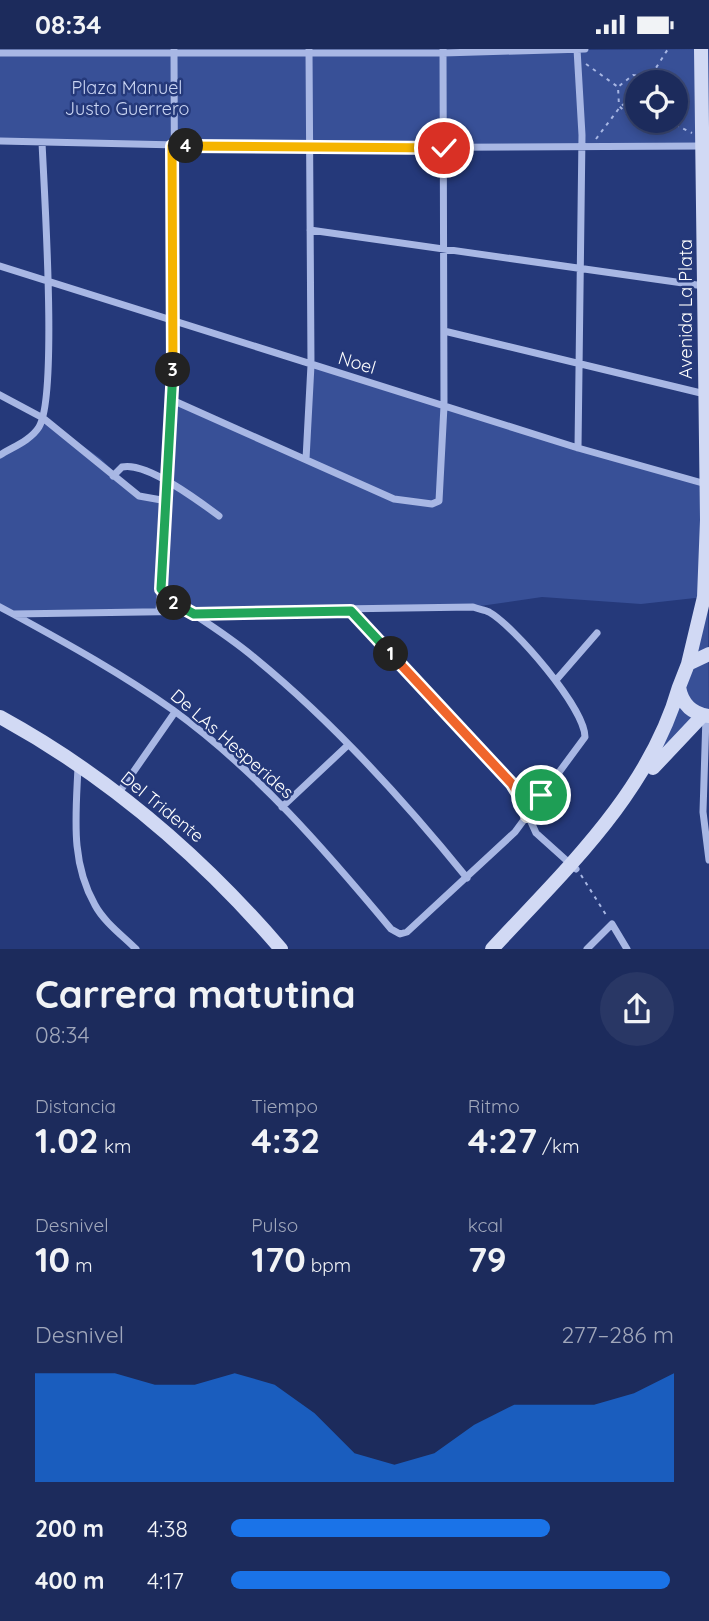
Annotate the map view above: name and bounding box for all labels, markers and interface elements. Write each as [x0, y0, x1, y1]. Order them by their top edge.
text: 08:34 [35, 8, 102, 41]
map controls [625, 70, 688, 133]
button: locate [625, 70, 688, 133]
park label: Plaza Manuel Justo Guerrero [65, 76, 189, 120]
pin [414, 118, 474, 178]
pin: 4 [168, 129, 204, 163]
icon: check [425, 129, 463, 167]
text: 4 [180, 133, 191, 157]
street label: Avenida La Plata [674, 239, 697, 379]
street label: Noel [335, 346, 379, 379]
pin: 3 [156, 353, 190, 387]
text: 3 [167, 357, 178, 381]
pin: 2 [156, 585, 192, 621]
text: 2 [168, 590, 179, 614]
pin: 1 [374, 637, 408, 671]
text: 1 [387, 641, 394, 665]
street label: De LAs Hesperides [166, 684, 299, 803]
pin [511, 765, 571, 825]
street label: Del Tridente [116, 766, 209, 847]
icon: arrive [522, 776, 560, 814]
text: Carrera matutina [35, 970, 356, 1018]
button: share [600, 972, 674, 1046]
text: 08:34 [35, 1020, 90, 1049]
text: Distancia [35, 1094, 116, 1118]
text: Tiempo [251, 1094, 318, 1118]
text: Ritmo [468, 1094, 520, 1118]
text: 1.02 [35, 1118, 99, 1162]
text: 4:32 [251, 1118, 320, 1162]
text: 4:27 [468, 1118, 537, 1162]
text: km [99, 1134, 131, 1158]
text: /km [537, 1134, 580, 1158]
text: Desnivel [35, 1213, 109, 1237]
text: Pulso [251, 1213, 298, 1237]
text: kcal [468, 1213, 503, 1237]
text: 10 [35, 1237, 70, 1281]
text: 170 [251, 1237, 306, 1281]
text: 79 [468, 1237, 507, 1281]
text: m [70, 1253, 93, 1277]
text: bpm [306, 1253, 351, 1277]
text: Desnivel [35, 1320, 124, 1349]
text: 277–286 m [562, 1320, 674, 1349]
text: 200 m [35, 1514, 104, 1543]
text: 4:38 [147, 1514, 188, 1543]
text: 400 m [35, 1566, 104, 1595]
text: 4:17 [147, 1566, 184, 1595]

